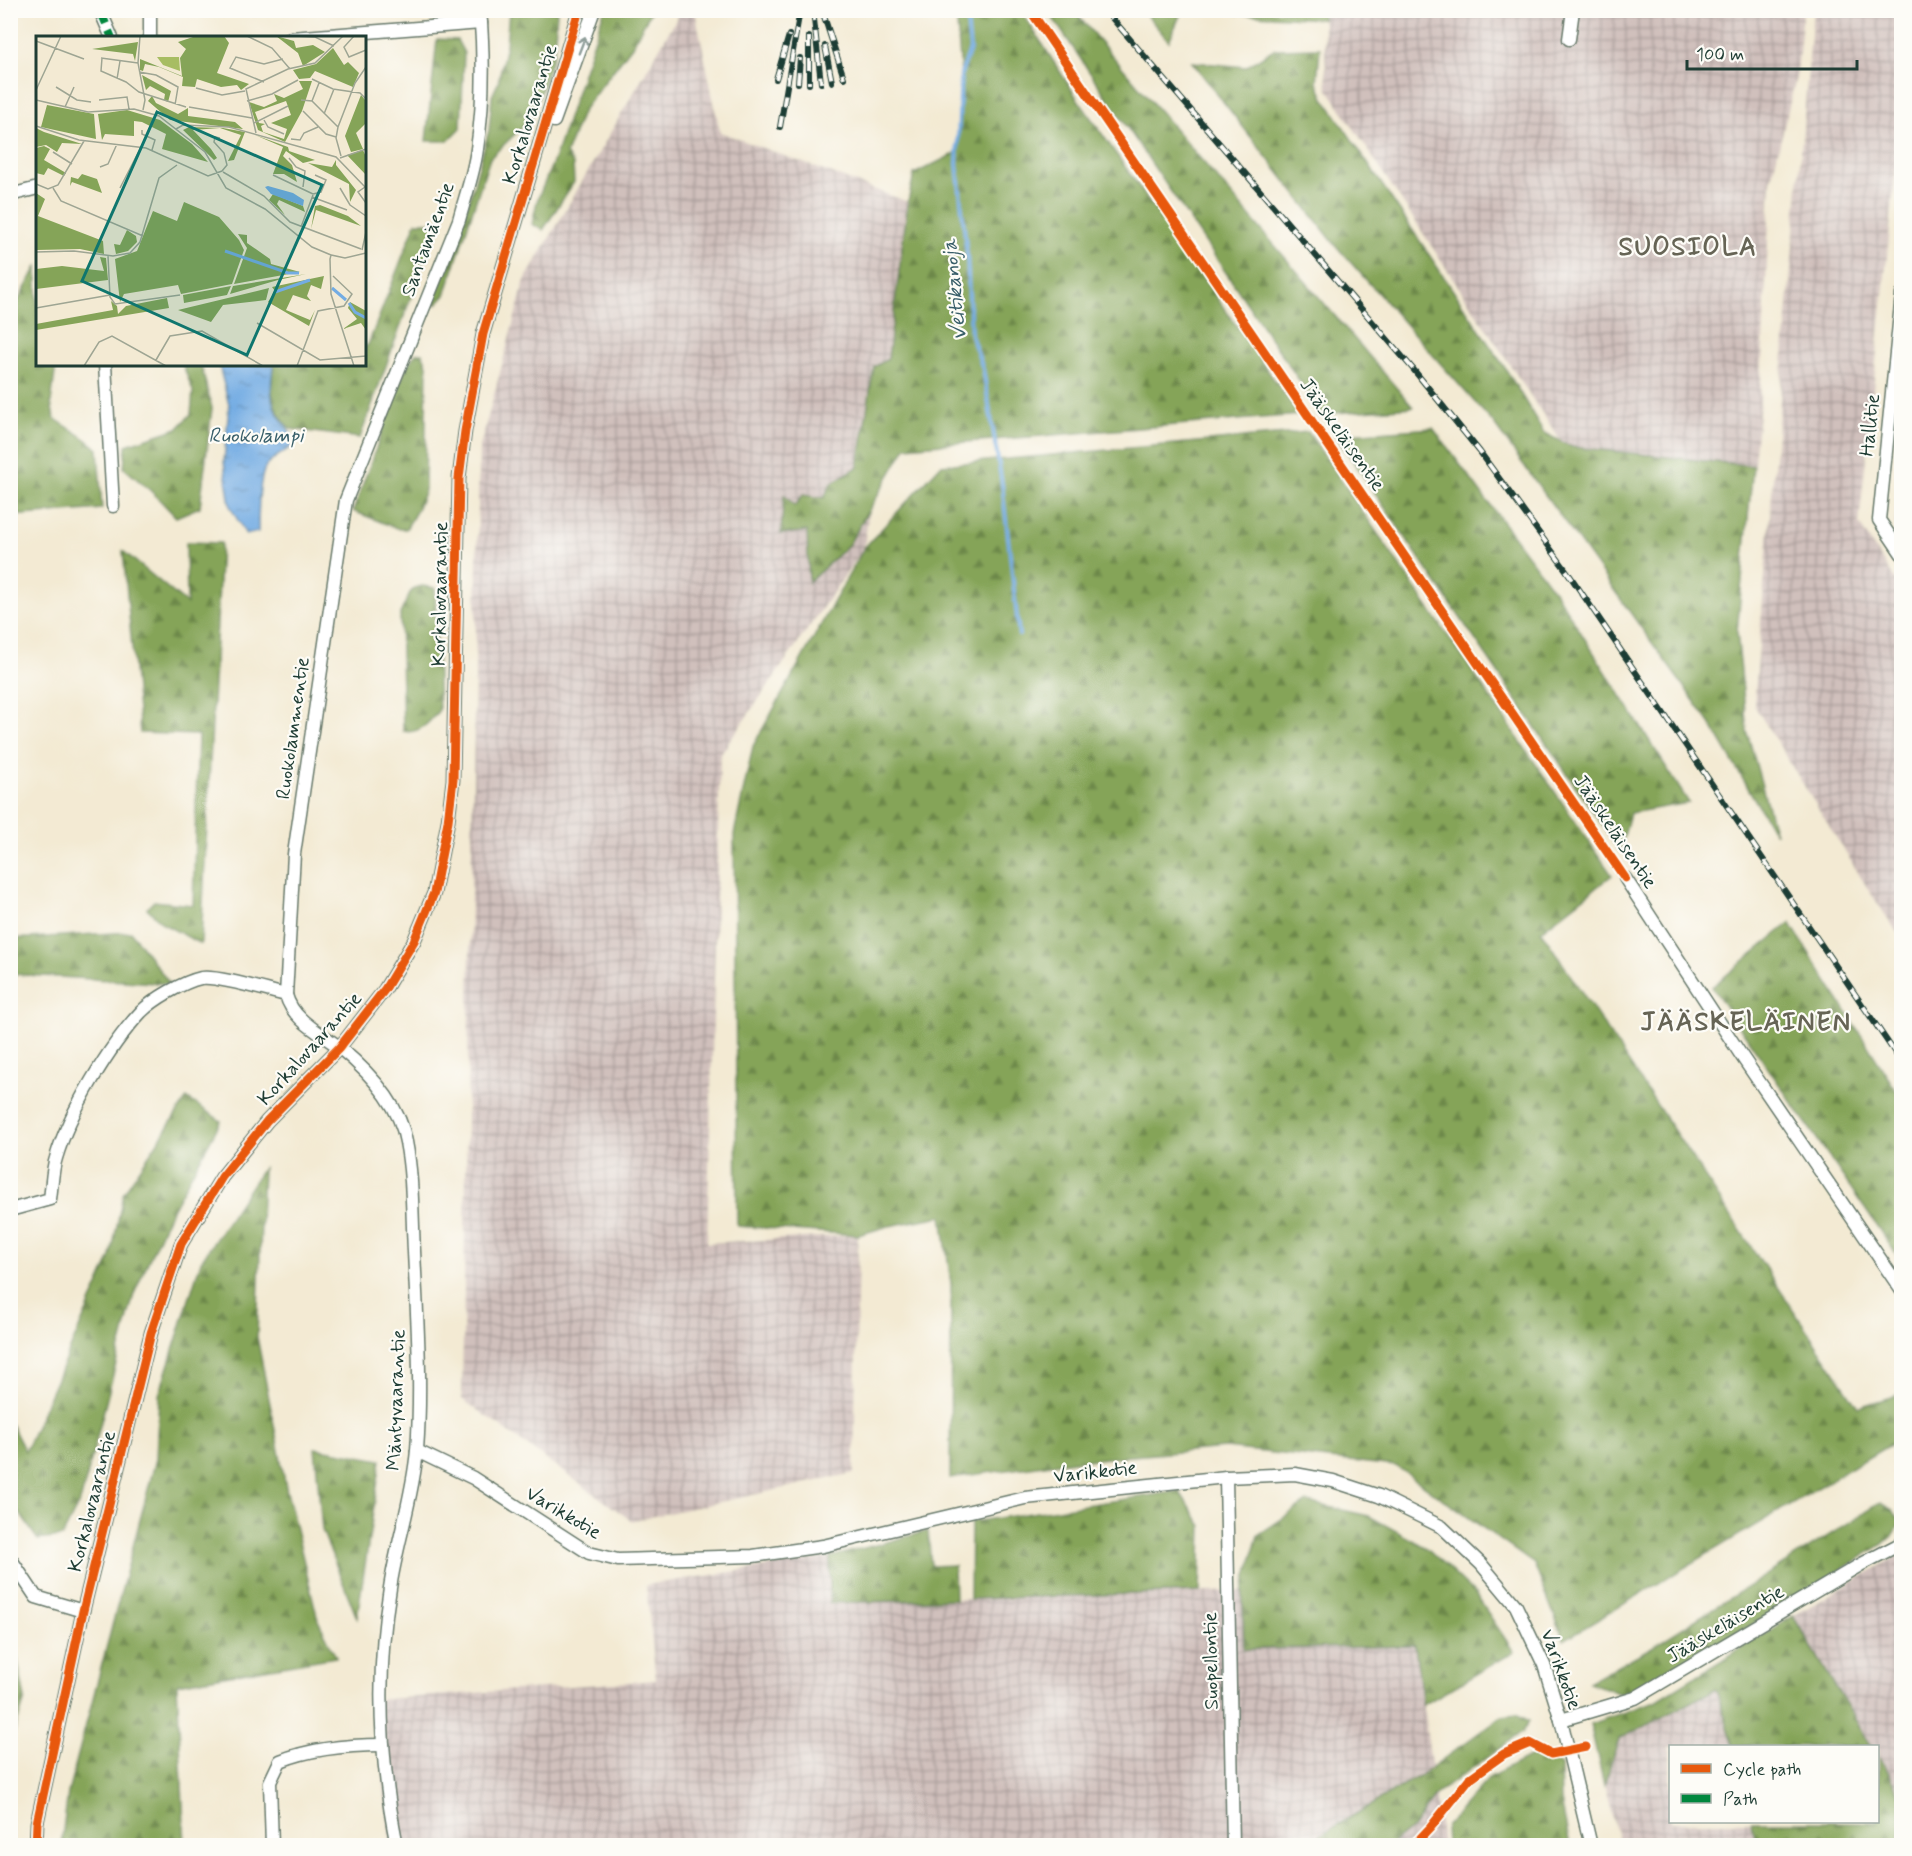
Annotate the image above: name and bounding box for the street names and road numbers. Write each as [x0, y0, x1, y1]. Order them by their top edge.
street label: Korkalovaarantie [496, 41, 565, 188]
street label: Santamäentie [395, 178, 462, 301]
street label: Jääskeläisentie [1293, 373, 1391, 497]
street label: Hallitie [1854, 392, 1887, 458]
street label: Korkalovaarantie [426, 521, 455, 667]
street label: Ruokolammentie [270, 655, 317, 801]
street label: Jääskeläisentie [1567, 769, 1663, 894]
street label: Korkalovaarantie [252, 986, 369, 1112]
street label: Mäntyvaarantie [381, 1329, 412, 1471]
street label: Korkalovaarantie [62, 1428, 123, 1575]
street label: Varikkotie [1052, 1455, 1138, 1490]
street label: Varikkotie [520, 1480, 606, 1547]
street label: Jääskeläisentie [1662, 1579, 1790, 1670]
street label: Suopellontie [1197, 1612, 1226, 1710]
street label: Varikkotie [1534, 1626, 1588, 1714]

